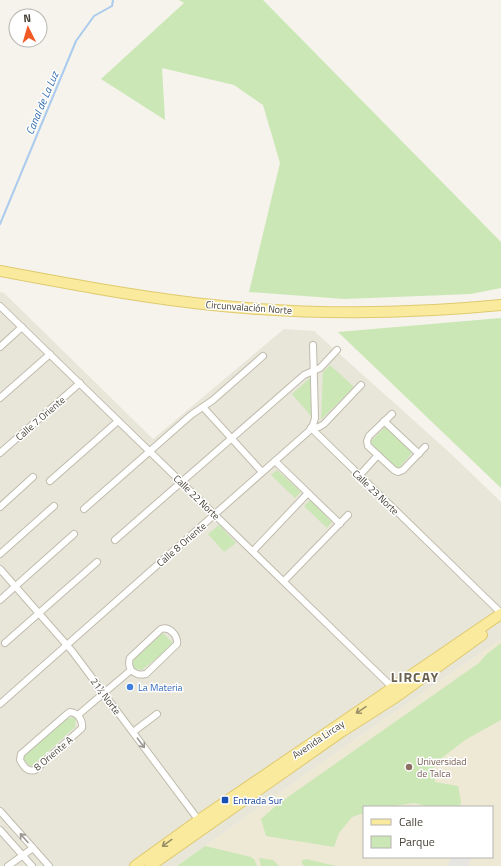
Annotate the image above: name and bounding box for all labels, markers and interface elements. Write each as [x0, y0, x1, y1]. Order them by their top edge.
north arrow [8, 8, 48, 48]
text: N [23, 10, 32, 26]
water label: Canal de La Luz [22, 68, 63, 137]
street label: Circunvalación Norte [205, 297, 293, 318]
street label: Calle 7 Oriente [12, 393, 68, 444]
street label: Calle 23 Norte [349, 466, 402, 519]
street label: Calle 22 Norte [170, 471, 223, 524]
street label: Calle 8 Oriente [153, 519, 209, 570]
district label: LIRCAY [391, 666, 439, 687]
street label: 21½ Norte [87, 675, 124, 718]
place label: La Materia [138, 680, 183, 695]
marker: La Materia [125, 682, 135, 692]
one-way arrow [356, 706, 367, 714]
street label: Avenida Lircay [289, 716, 348, 762]
street label: 8 Oriente A [30, 732, 76, 774]
one-way arrow [137, 738, 146, 749]
place label: Universidad de Talca [417, 754, 467, 781]
marker: Universidad de Talca [404, 762, 414, 772]
place label: Entrada Sur [233, 793, 283, 808]
marker: Entrada Sur [220, 795, 230, 805]
legend [363, 806, 493, 858]
text: Calle [399, 812, 423, 831]
text: Parque [399, 832, 435, 851]
one-way arrow [20, 833, 29, 844]
one-way arrow [162, 839, 173, 847]

